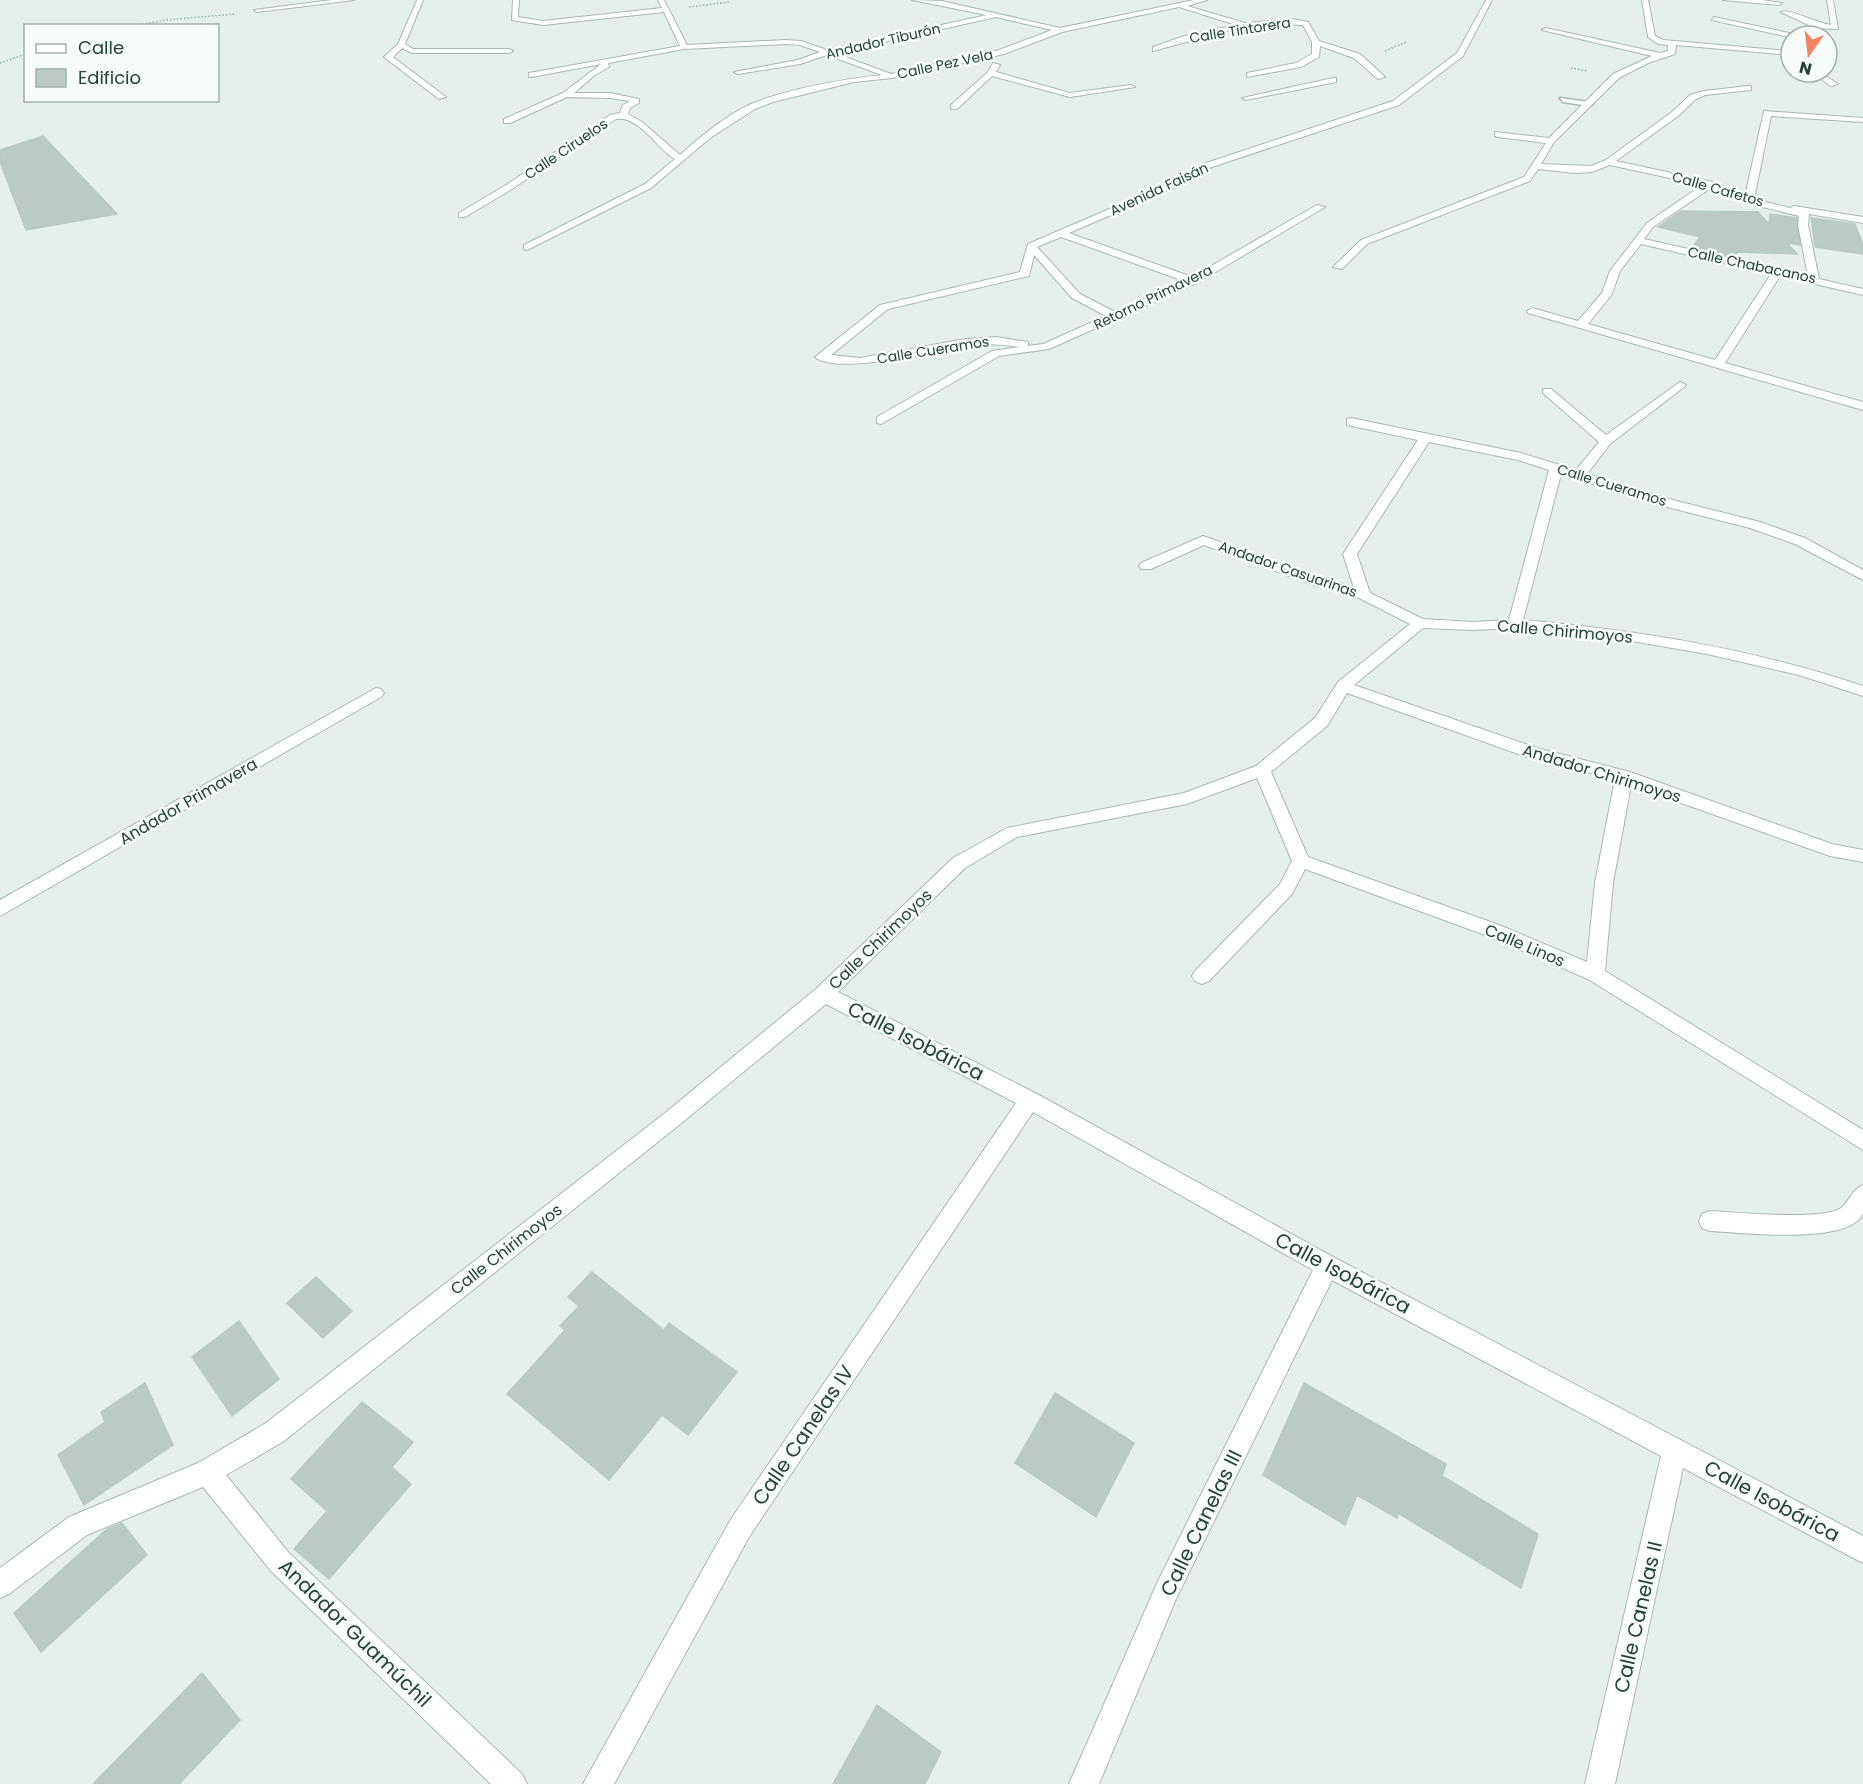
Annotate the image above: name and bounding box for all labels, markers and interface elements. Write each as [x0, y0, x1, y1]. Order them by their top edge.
street label: Calle Tintorera [1188, 12, 1292, 48]
street label: Andador Tiburón [824, 18, 942, 64]
legend [24, 24, 219, 102]
north arrow [1779, 24, 1839, 84]
text: Calle [78, 35, 124, 60]
street label: Calle Pez Vela [895, 44, 995, 84]
text: N [1797, 55, 1814, 81]
text: Edificio [78, 65, 141, 90]
street label: Calle Ciruelos [520, 114, 612, 184]
street label: Avenida Faisán [1106, 157, 1212, 221]
street label: Calle Cafetos [1670, 166, 1766, 212]
street label: Calle Chabacanos [1686, 242, 1818, 288]
street label: Retorno Primavera [1090, 260, 1216, 334]
street label: Calle Cueramos [875, 331, 991, 369]
street label: Calle Cueramos [1555, 459, 1669, 511]
street label: Andador Casuarinas [1216, 536, 1360, 602]
street label: Calle Chirimoyos [1496, 614, 1634, 649]
street label: Andador Chirimoyos [1520, 738, 1684, 809]
street label: Andador Primavera [115, 752, 262, 850]
street label: Calle Chirimoyos [823, 884, 937, 995]
street label: Calle Linos [1481, 918, 1568, 973]
street label: Calle Isobárica [843, 995, 989, 1087]
street label: Calle Chirimoyos [446, 1198, 567, 1300]
street label: Calle Isobárica [1270, 1225, 1416, 1321]
street label: Calle Canelas IV [746, 1359, 861, 1511]
street label: Calle Canelas III [1153, 1445, 1249, 1601]
street label: Calle Isobárica [1699, 1453, 1845, 1549]
street label: Calle Canelas II [1607, 1538, 1669, 1696]
street label: Andador Guamúchil [272, 1553, 438, 1713]

